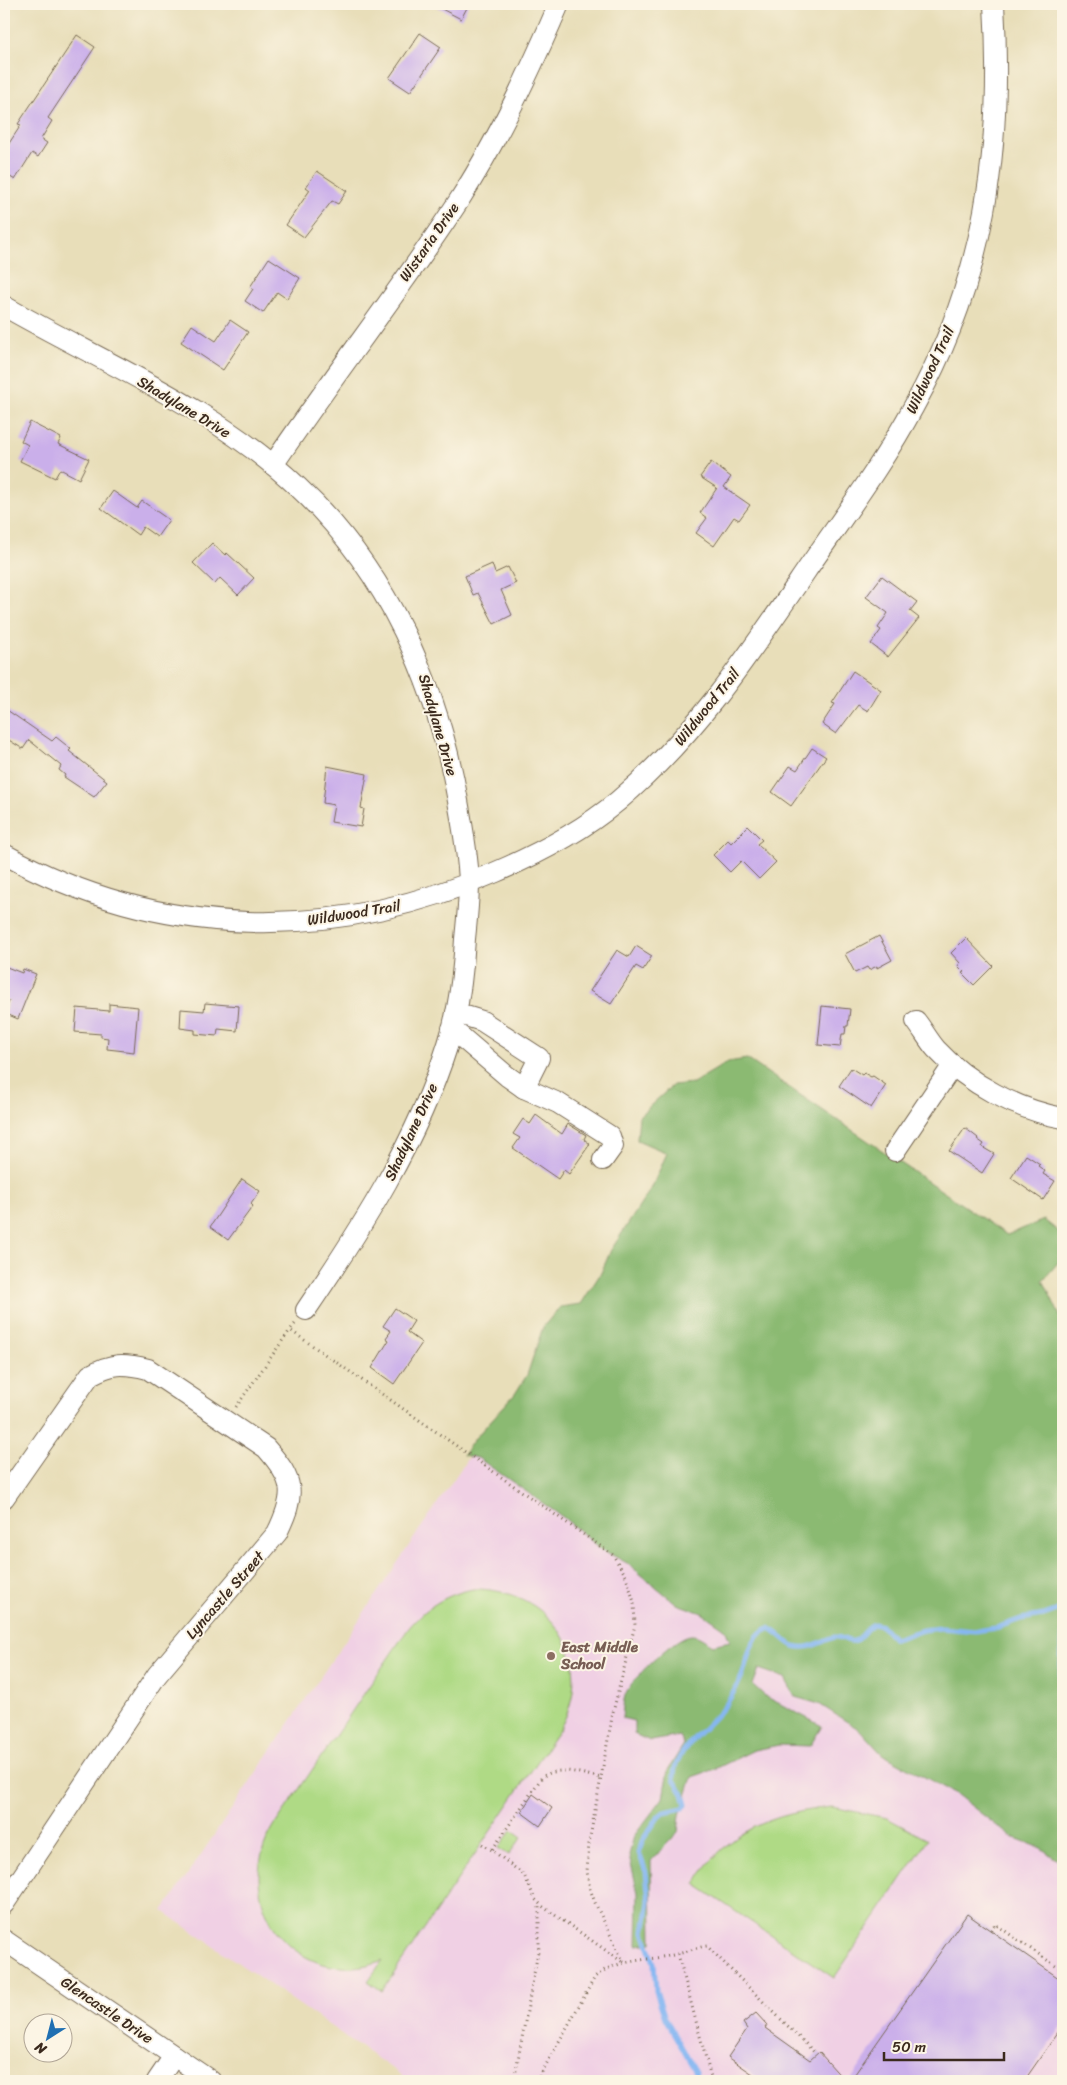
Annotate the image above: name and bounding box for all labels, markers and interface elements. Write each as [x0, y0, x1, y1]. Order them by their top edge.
street label: Wistaria Drive [392, 197, 466, 287]
street label: Wildwood Trail [898, 321, 962, 418]
street label: Shadylane Drive [132, 369, 236, 445]
street label: Wildwood Trail [667, 662, 747, 752]
street label: Shadylane Drive [411, 671, 465, 779]
street label: Wildwood Trail [305, 893, 403, 933]
street label: Shadylane Drive [377, 1079, 445, 1185]
street label: Lyncastle Street [179, 1544, 272, 1645]
place label: East Middle School [560, 1634, 639, 1677]
marker: East Middle School [545, 1650, 557, 1662]
street label: Glencastle Drive [55, 1969, 159, 2051]
north arrow [22, 2012, 72, 2062]
scale bar [884, 2030, 1004, 2062]
text: 50 m [892, 2034, 927, 2060]
text: N [29, 2035, 53, 2062]

